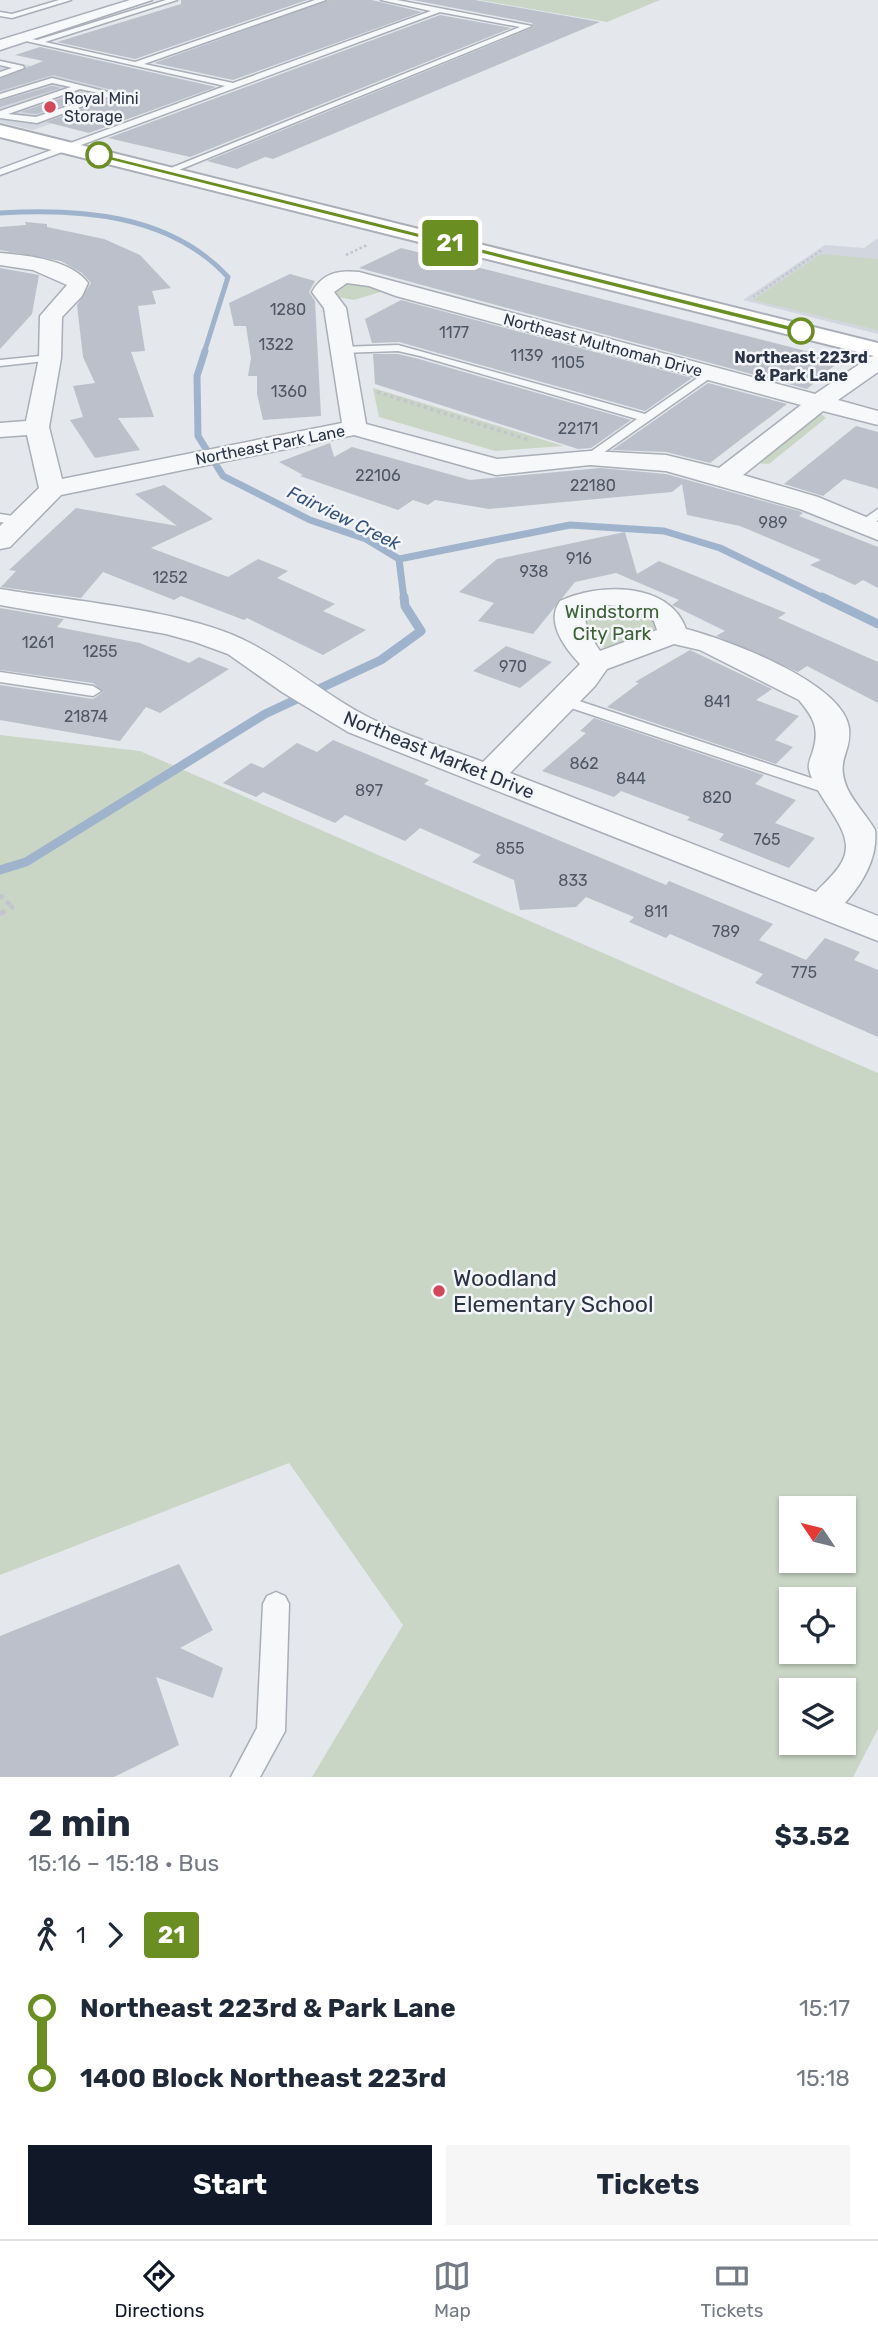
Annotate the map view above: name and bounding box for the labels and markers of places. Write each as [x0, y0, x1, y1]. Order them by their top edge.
place label: Royal Mini Storage [64, 89, 139, 126]
marker: Royal Mini Storage [42, 99, 58, 115]
unlabelled marker [86, 142, 112, 168]
marker: Northeast 223rd & Park Lane [788, 318, 814, 344]
place label: Northeast 223rd & Park Lane [734, 348, 868, 385]
place label: Woodland Elementary School [453, 1264, 654, 1318]
marker: Woodland Elementary School [431, 1283, 447, 1299]

